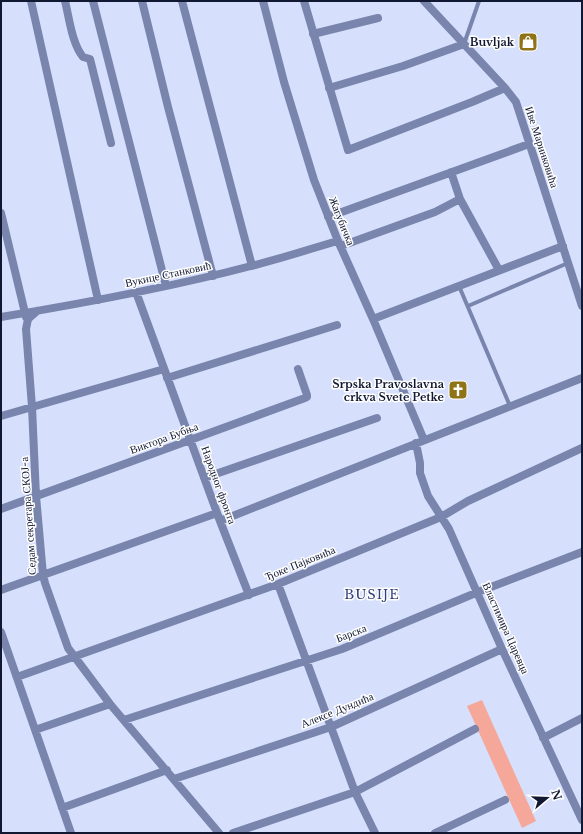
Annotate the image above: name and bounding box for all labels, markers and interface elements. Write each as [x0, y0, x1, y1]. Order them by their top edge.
shop icon: Buvljak [517, 31, 539, 53]
place label: Buvljak [470, 35, 515, 49]
street label: Иве Маринковића [522, 105, 562, 190]
street label: Жагубичка [326, 195, 358, 248]
street label: Вукице Станковић [124, 258, 213, 290]
place label: Srpska Pravoslavna crkva Svete Petke [332, 377, 445, 404]
church icon: Srpska Pravoslavna crkva Svete Petke [447, 379, 469, 401]
street label: Виктора Бубња [128, 419, 200, 457]
street label: Народног фронта [198, 444, 240, 526]
street label: Седам секретара СКОЈ-а [17, 456, 39, 576]
street label: Ђоке Пајковића [263, 543, 337, 583]
street label: Властимира Царевца [480, 580, 533, 676]
district label: BUSIJE [344, 586, 400, 603]
street label: Барска [334, 621, 368, 645]
street label: Алексе Дундића [299, 689, 376, 731]
north arrow [527, 778, 567, 818]
text: N [548, 788, 565, 803]

